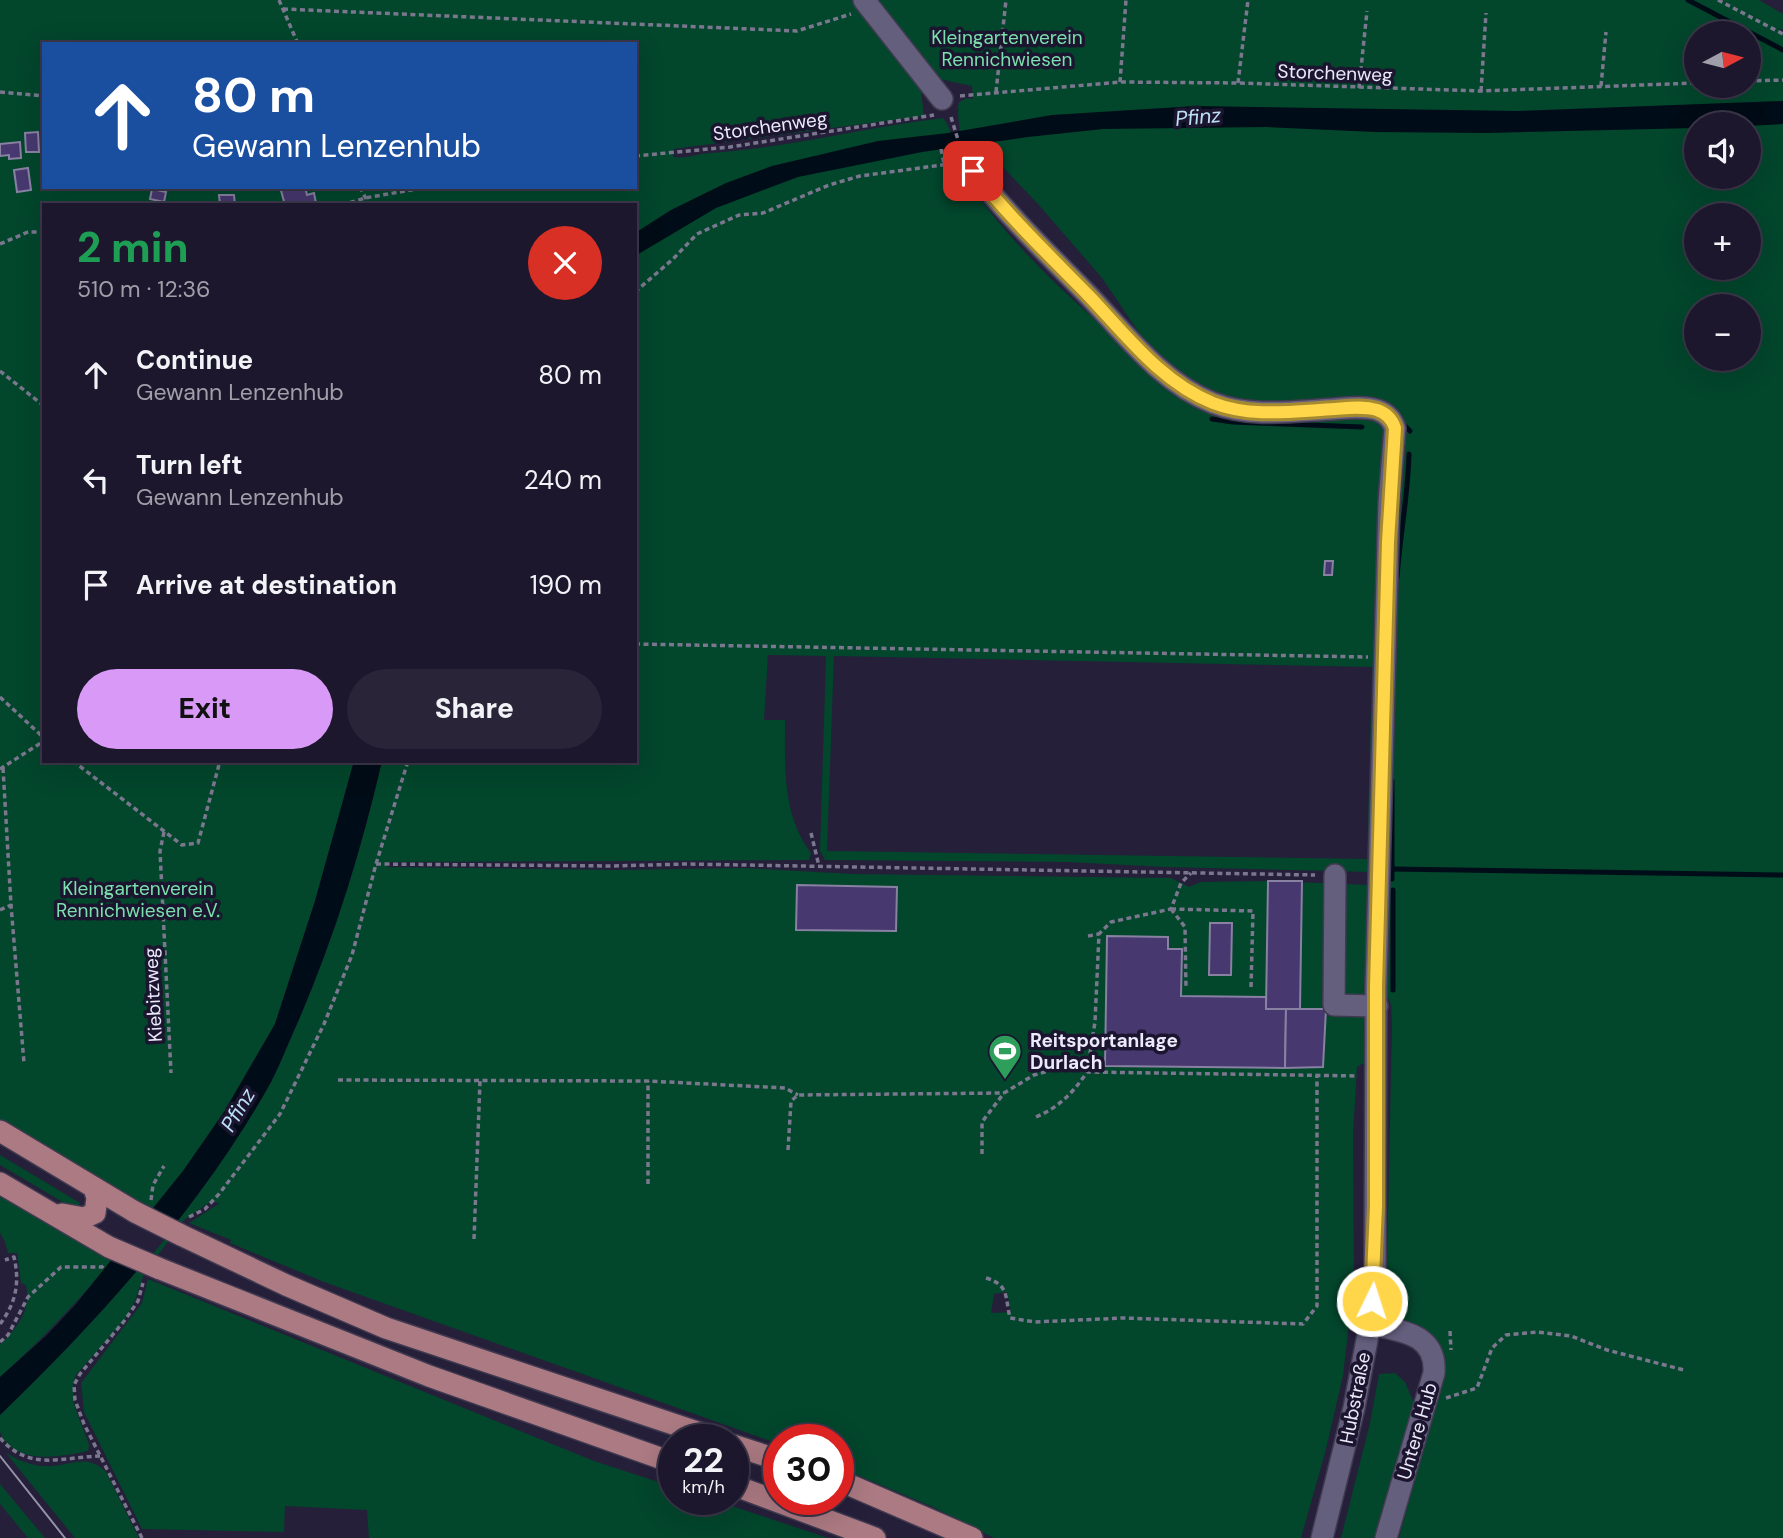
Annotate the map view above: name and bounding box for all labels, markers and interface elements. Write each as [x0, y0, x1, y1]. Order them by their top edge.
north arrow [1684, 21, 1760, 98]
map controls [1684, 21, 1761, 371]
park label: Kleingartenverein Rennichwiesen [931, 25, 1083, 72]
street label: Storchenweg [1277, 58, 1393, 88]
text: 80 m [192, 63, 315, 127]
icon: ahead [77, 70, 168, 161]
water label: Pfinz [1174, 101, 1222, 133]
street label: Storchenweg [711, 106, 829, 146]
button: sound [1684, 112, 1761, 189]
text: Gewann Lenzenhub [192, 125, 481, 167]
pin [943, 141, 1003, 201]
icon: arrive [954, 152, 992, 190]
button: + [1684, 203, 1761, 280]
text: 2 min [77, 220, 188, 275]
button: close [528, 226, 602, 300]
text: 510 m · 12:36 [77, 274, 210, 304]
button: − [1684, 294, 1761, 371]
text: Continue [136, 343, 253, 377]
icon: ahead [77, 356, 115, 394]
text: 80 m [538, 358, 602, 392]
text: Gewann Lenzenhub [136, 377, 344, 407]
text: Turn left [136, 448, 243, 482]
icon: left [77, 461, 115, 499]
text: 240 m [524, 463, 602, 497]
text: Gewann Lenzenhub [136, 482, 344, 512]
icon: arrive [77, 566, 115, 604]
text: Arrive at destination [136, 568, 397, 602]
text: 190 m [530, 568, 602, 602]
button: Exit [77, 669, 333, 749]
button: Share [347, 669, 602, 749]
park label: Kleingartenverein Rennichwiesen e.V. [56, 876, 220, 923]
street label: Kiebitzweg [138, 947, 168, 1043]
place label: Reitsportanlage Durlach [1030, 1028, 1178, 1075]
sports icon: Reitsportanlage Durlach [986, 1032, 1024, 1081]
water label: Pfinz [214, 1083, 262, 1137]
position arrow [1335, 1264, 1409, 1338]
street label: Hubstraße [1334, 1350, 1376, 1446]
street label: Untere Hub [1391, 1380, 1443, 1482]
speed limit sign: 30 [763, 1424, 854, 1515]
text: 22 [683, 1437, 724, 1483]
text: km/h [682, 1475, 725, 1499]

